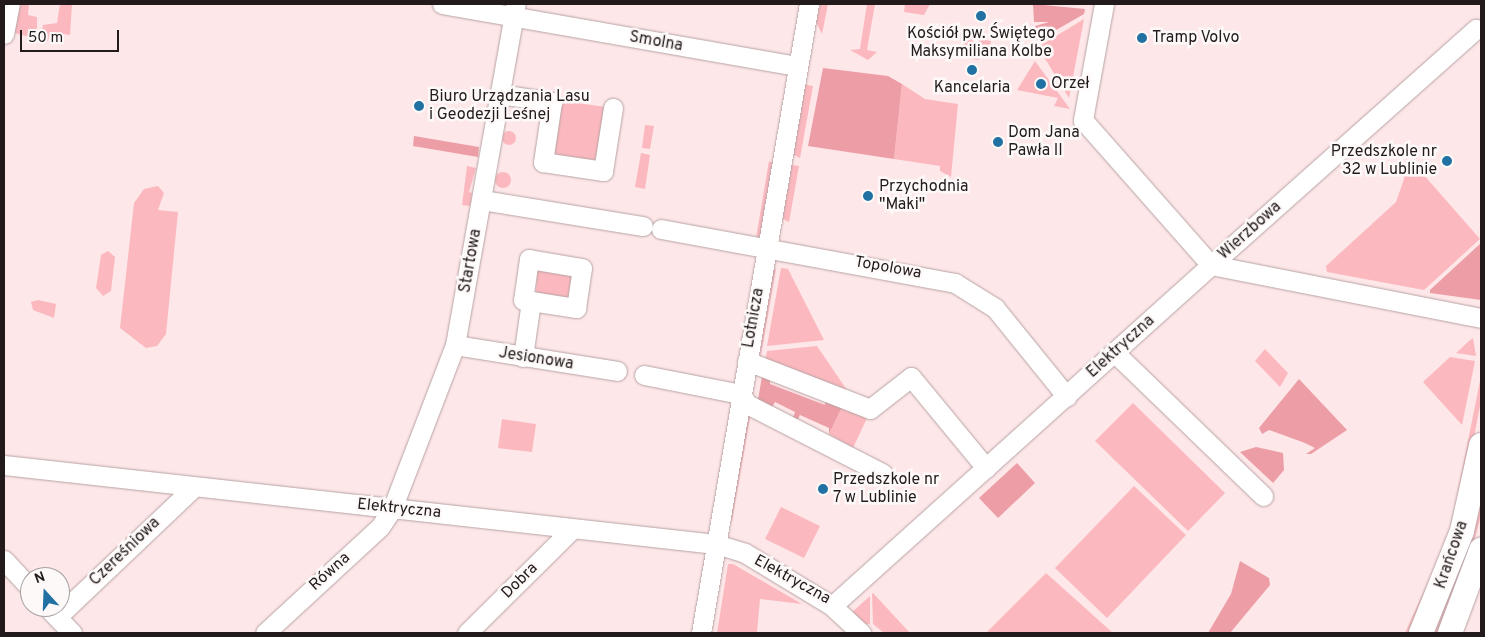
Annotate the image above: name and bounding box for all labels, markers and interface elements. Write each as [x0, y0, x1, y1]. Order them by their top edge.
marker: Kościół pw. Świętego Maksymiliana Kolbe [975, 10, 987, 22]
scale bar [22, 20, 121, 52]
place label: Kościół pw. Świętego Maksymiliana Kolbe [907, 24, 1055, 62]
street label: Smolna [628, 28, 684, 56]
place label: Tramp Volvo [1152, 28, 1240, 48]
text: 50 m [28, 29, 63, 48]
marker: Tramp Volvo [1136, 32, 1148, 44]
marker: Kancelaria [966, 64, 978, 76]
place label: Orzeł [1051, 74, 1090, 94]
place label: Kancelaria [934, 78, 1010, 98]
marker: Orzeł [1035, 78, 1047, 90]
place label: Biuro Urządzania Lasu i Geodezji Leśnej [429, 87, 590, 125]
marker: Biuro Urządzania Lasu i Geodezji Leśnej [413, 100, 425, 112]
place label: Dom Jana Pawła II [1008, 123, 1080, 161]
marker: Dom Jana Pawła II [992, 136, 1004, 148]
place label: Przedszkole nr 32 w Lublinie [1331, 142, 1437, 180]
marker: Przedszkole nr 32 w Lublinie [1441, 155, 1453, 167]
place label: Przychodnia "Maki" [879, 177, 968, 215]
marker: Przychodnia "Maki" [861, 189, 875, 203]
street label: Wierzbowa [1215, 198, 1285, 264]
street label: Startowa [456, 227, 486, 295]
street label: Topolowa [853, 253, 923, 283]
street label: Lotnicza [739, 287, 769, 349]
street label: Elektryczna [1083, 312, 1159, 382]
street label: Jesionowa [497, 344, 575, 374]
place label: Przedszkole nr 7 w Lublinie [833, 470, 939, 508]
marker: Przedszkole nr 7 w Lublinie [817, 483, 829, 495]
street label: Elektryczna [356, 495, 442, 523]
street label: Czereśniowa [86, 514, 164, 590]
street label: Krańcowa [1431, 518, 1473, 592]
street label: Równa [306, 549, 354, 595]
street label: Elektryczna [750, 551, 834, 609]
street label: Dobra [498, 559, 542, 603]
north arrow [20, 567, 70, 617]
text: N [32, 569, 48, 588]

